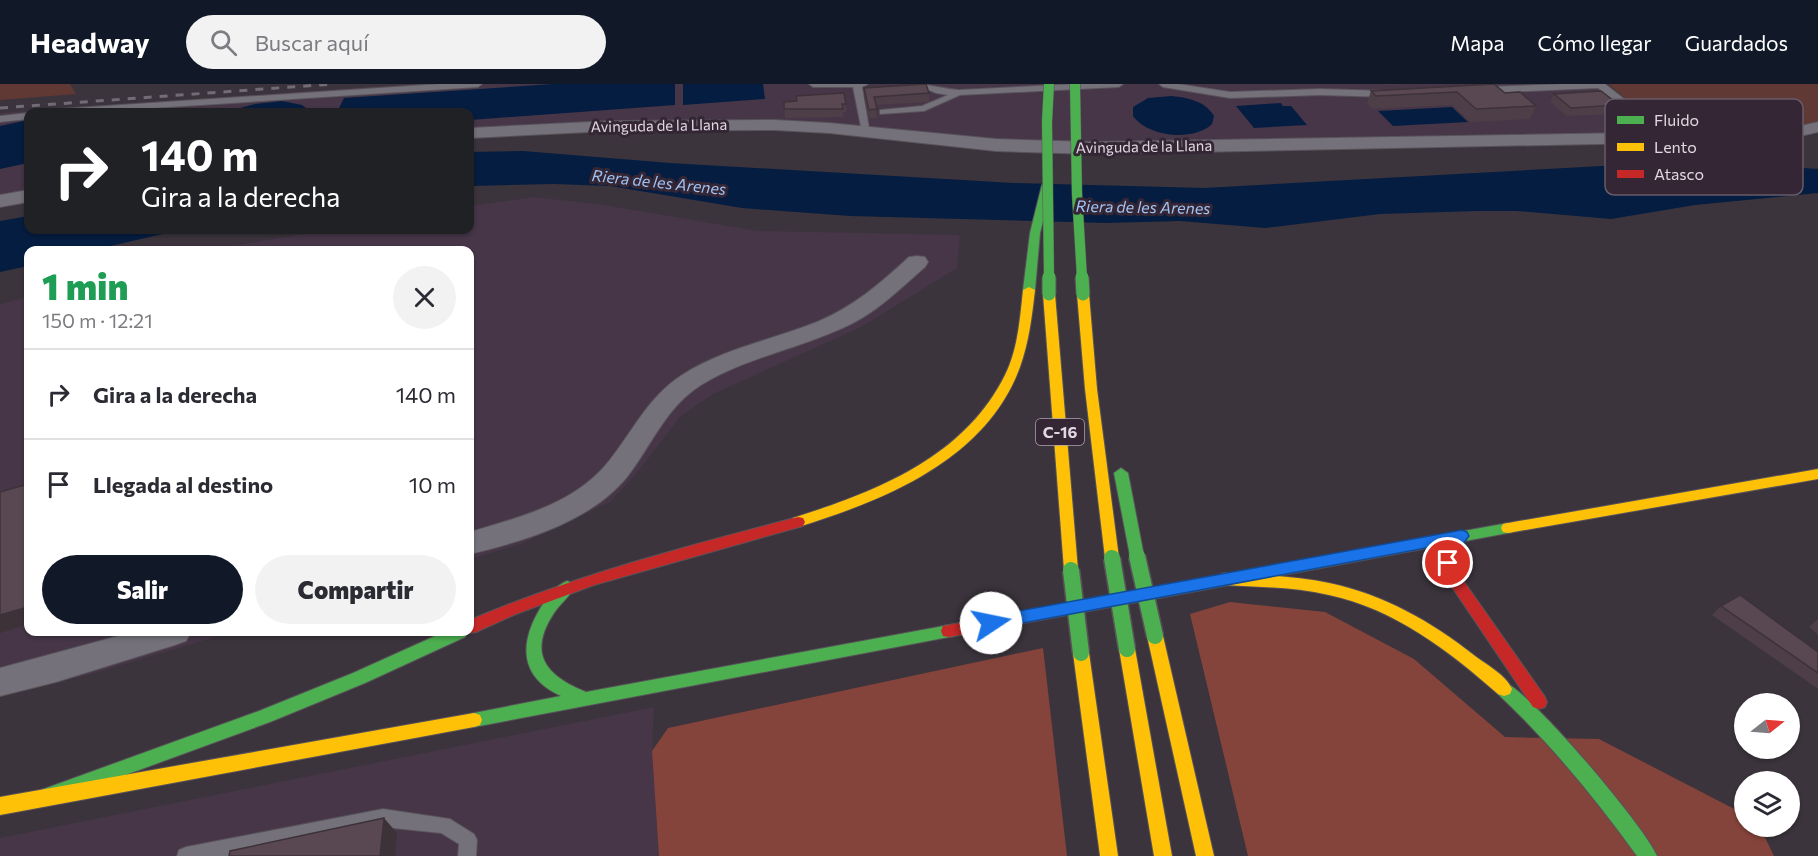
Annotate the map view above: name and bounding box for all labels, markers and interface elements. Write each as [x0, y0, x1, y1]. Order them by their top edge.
search box [186, 15, 606, 69]
text: Headway [30, 25, 150, 59]
icon: search [207, 26, 240, 59]
text: Buscar aquí [255, 29, 369, 56]
text: Mapa [1450, 30, 1505, 55]
text: Cómo llegar [1538, 30, 1652, 55]
text: Guardados [1685, 30, 1788, 55]
legend [1605, 99, 1803, 195]
text: Fluido [1654, 110, 1699, 129]
street label: Avinguda de la Llana [591, 115, 727, 135]
text: 140 m [141, 128, 258, 180]
icon: right [42, 132, 120, 210]
street label: Avinguda de la Llana [1076, 136, 1212, 156]
text: Lento [1654, 137, 1697, 156]
text: Atasco [1654, 164, 1704, 183]
water label: Riera de les Arenes [591, 165, 727, 198]
text: Gira a la derecha [141, 180, 340, 213]
water label: Riera de les Arenes [1075, 196, 1211, 217]
text: 1 min [42, 263, 128, 307]
button: close [393, 266, 456, 329]
text: 150 m · 12:21 [42, 308, 153, 332]
icon: right [42, 378, 75, 411]
text: Gira a la derecha [93, 381, 257, 408]
text: 140 m [396, 381, 456, 408]
road number: C-16 [1036, 419, 1084, 445]
icon: arrive [42, 468, 75, 501]
text: Llegada al destino [93, 471, 273, 498]
text: 10 m [409, 471, 456, 498]
pin [1422, 537, 1473, 588]
icon: arrive [1431, 546, 1464, 579]
button: Salir [42, 555, 243, 624]
button: Compartir [255, 555, 456, 624]
position arrow [959, 591, 1023, 655]
north arrow [1734, 693, 1800, 759]
map controls [1734, 693, 1800, 837]
button: layers [1734, 771, 1800, 837]

